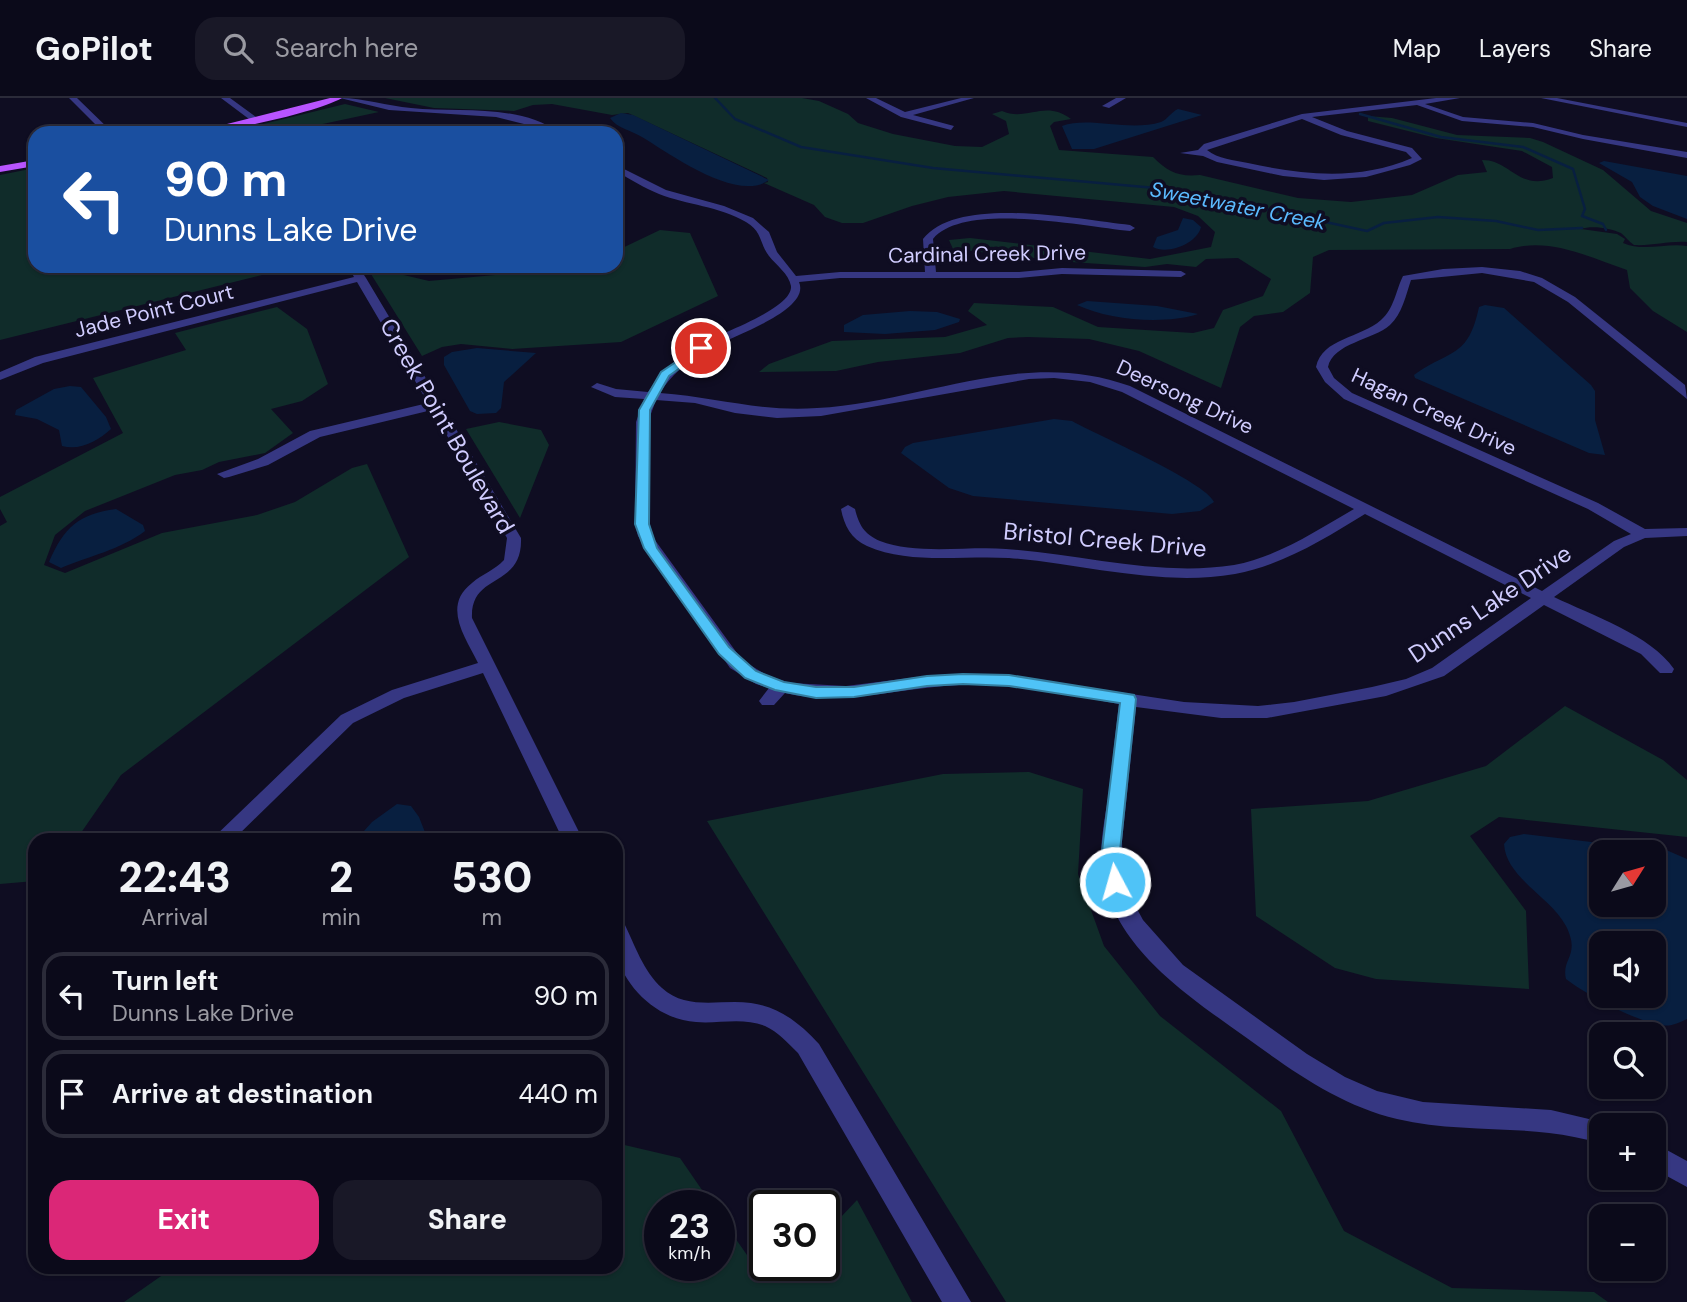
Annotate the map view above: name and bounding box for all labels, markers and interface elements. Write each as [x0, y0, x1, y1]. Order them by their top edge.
search box [195, 17, 685, 80]
text: GoPilot [35, 27, 153, 70]
icon: search [219, 29, 257, 67]
text: Search here [275, 31, 418, 65]
text: Map [1393, 33, 1441, 64]
text: Layers [1479, 33, 1551, 64]
text: Share [1589, 33, 1652, 64]
text: 90 m [164, 147, 287, 211]
icon: left [49, 154, 140, 245]
water label: Sweetwater Creek [1148, 175, 1328, 237]
text: Dunns Lake Drive [164, 209, 417, 251]
street label: Cardinal Creek Drive [888, 238, 1086, 270]
street label: Jade Point Court [71, 278, 237, 344]
street label: Creek Point Boulevard [373, 312, 522, 539]
pin [671, 318, 731, 378]
icon: arrive [682, 329, 720, 367]
street label: Deersong Drive [1112, 353, 1258, 441]
street label: Hagan Creek Drive [1347, 362, 1521, 462]
street label: Bristol Creek Drive [1002, 515, 1208, 564]
street label: Dunns Lake Drive [1402, 538, 1577, 670]
north arrow [1589, 840, 1666, 917]
map controls [1589, 840, 1666, 1281]
position arrow [1078, 845, 1152, 919]
text: 22:43 [119, 850, 231, 905]
text: 2 [329, 850, 353, 905]
text: 530 [451, 850, 532, 905]
text: Arrival [141, 902, 208, 932]
text: min [321, 902, 361, 932]
text: m [482, 902, 502, 932]
button: sound [1589, 931, 1666, 1008]
text: Turn left [112, 964, 219, 998]
icon: left [53, 977, 91, 1015]
text: 90 m [534, 979, 598, 1013]
text: Dunns Lake Drive [112, 998, 294, 1028]
button: search [1589, 1022, 1666, 1099]
icon: arrive [53, 1075, 91, 1113]
text: Arrive at destination [112, 1077, 373, 1111]
text: 440 m [519, 1077, 598, 1111]
button: + [1589, 1113, 1666, 1190]
button: Exit [49, 1180, 319, 1260]
button: Share [333, 1180, 602, 1260]
speed limit sign: 30 [749, 1190, 840, 1281]
text: 23 [669, 1203, 710, 1249]
button: − [1589, 1204, 1666, 1281]
text: km/h [668, 1241, 711, 1265]

